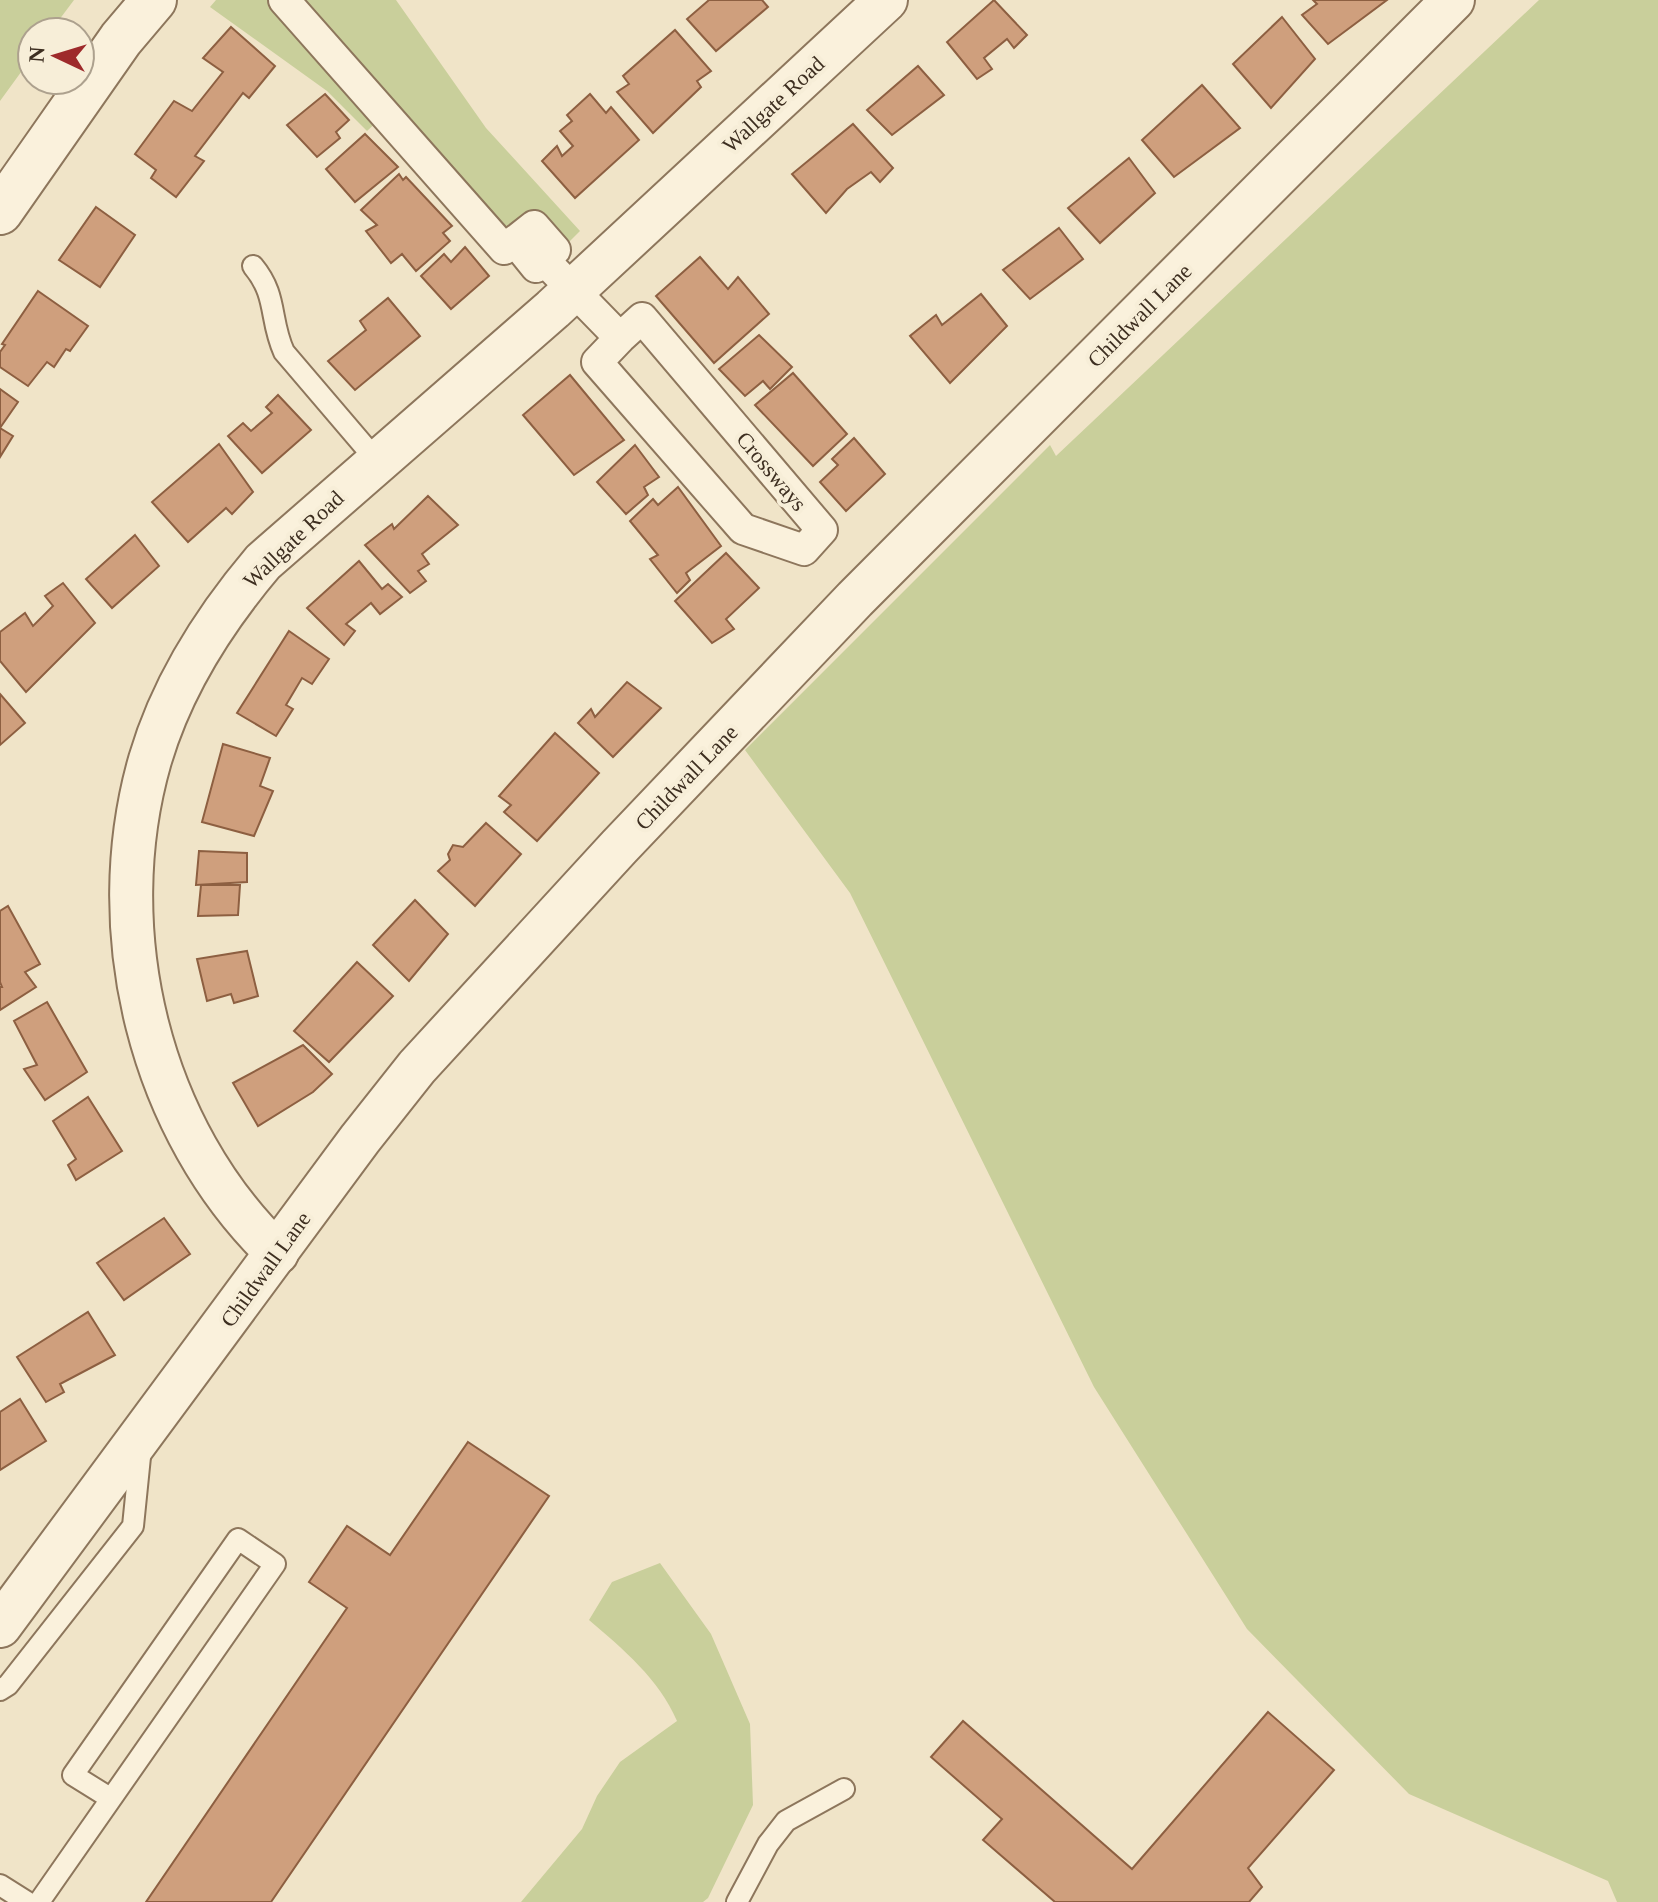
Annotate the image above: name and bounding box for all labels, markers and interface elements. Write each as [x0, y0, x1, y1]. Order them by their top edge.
north arrow [16, 16, 96, 96]
text: N [24, 46, 50, 63]
street label: Wallgate Road [717, 51, 829, 158]
street label: Childwall Lane [1082, 258, 1196, 372]
street label: Crossways [731, 427, 812, 516]
street label: Wallgate Road [238, 485, 349, 593]
street label: Childwall Lane [630, 720, 743, 835]
street label: Childwall Lane [215, 1207, 316, 1332]

